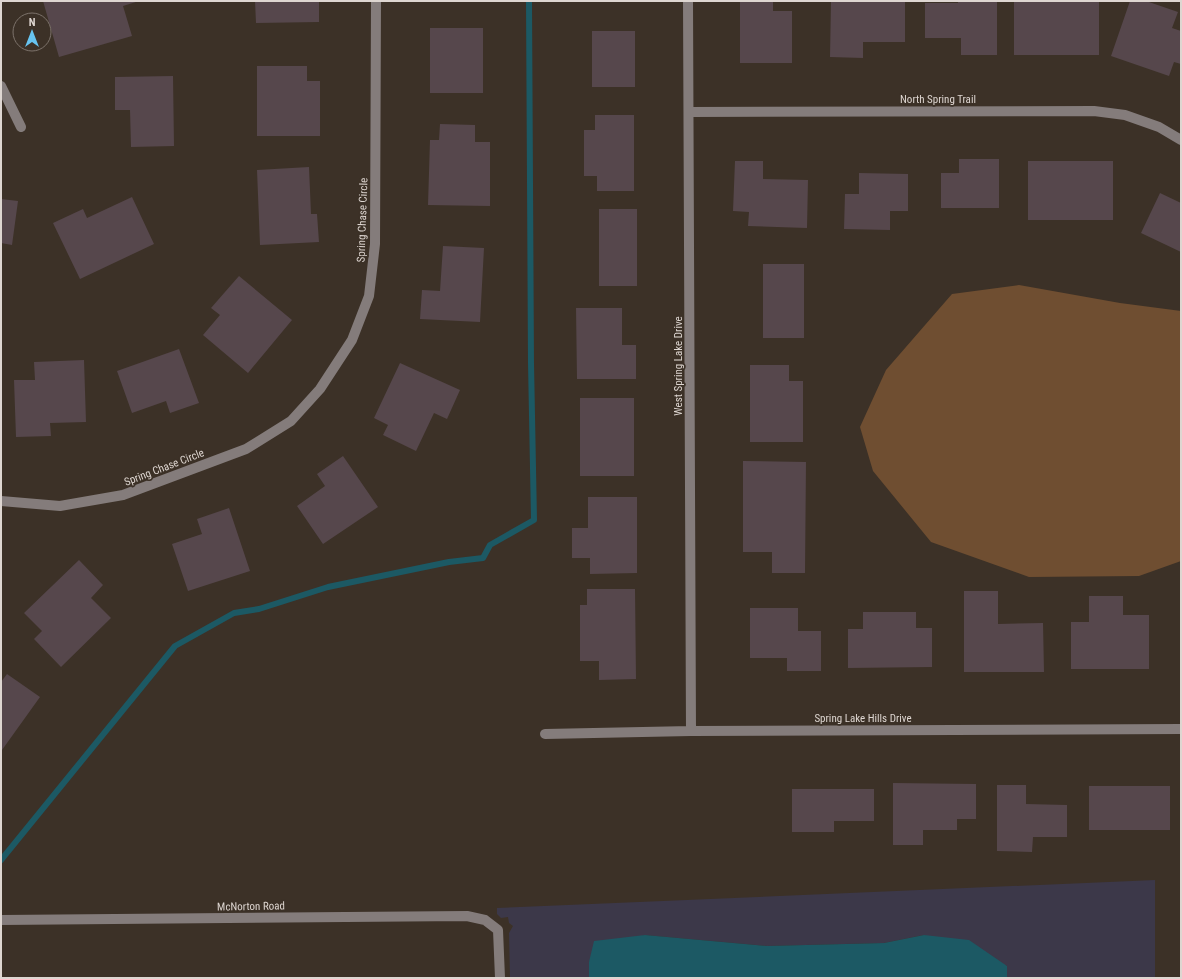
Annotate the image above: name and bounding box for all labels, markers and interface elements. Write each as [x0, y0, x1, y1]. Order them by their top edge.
north arrow [12, 12, 52, 52]
text: N [29, 16, 36, 29]
street label: North Spring Trail [900, 93, 976, 106]
street label: Spring Chase Circle [355, 178, 370, 263]
street label: West Spring Lake Drive [672, 316, 685, 416]
street label: Spring Chase Circle [122, 446, 206, 489]
street label: Spring Lake Hills Drive [814, 712, 912, 725]
street label: McNorton Road [217, 899, 285, 914]

